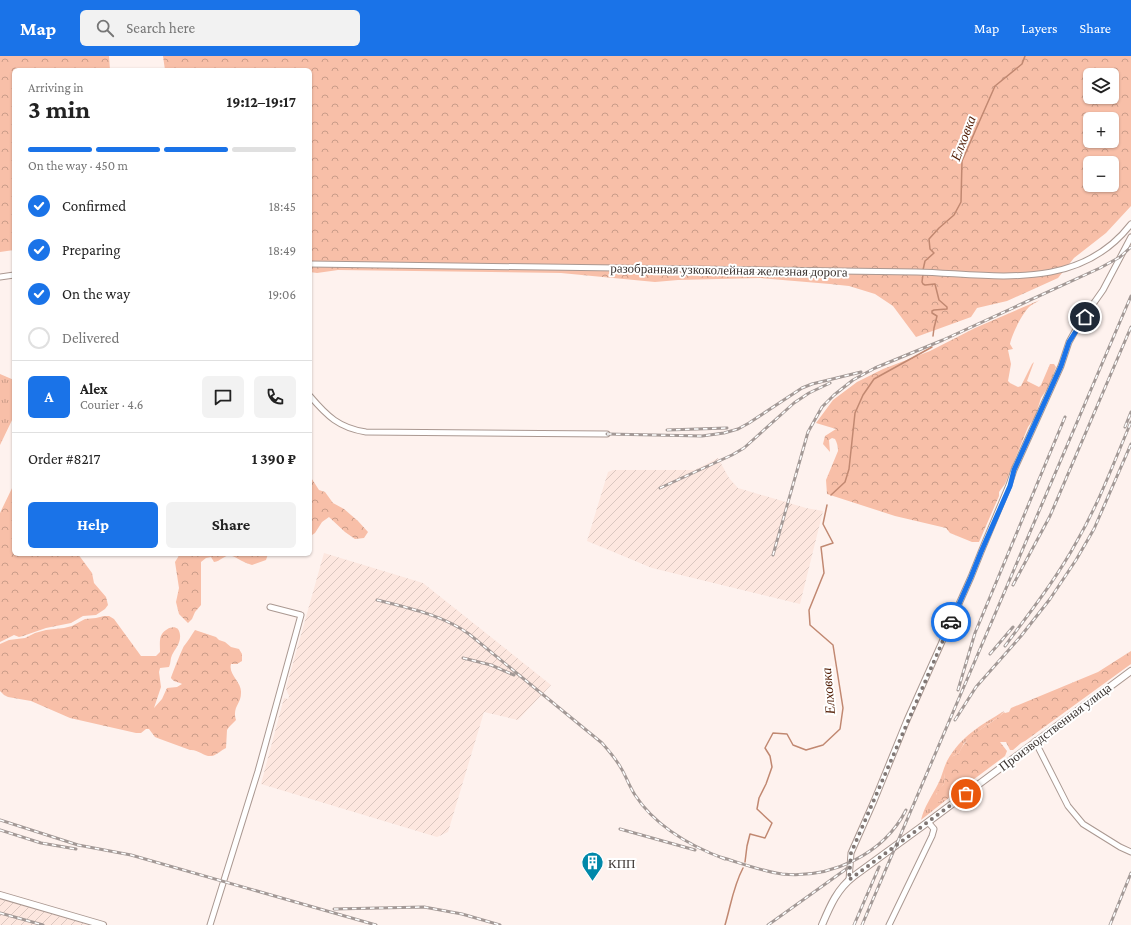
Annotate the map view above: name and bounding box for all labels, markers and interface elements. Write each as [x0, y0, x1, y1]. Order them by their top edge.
search box [80, 10, 360, 46]
icon: search [94, 17, 116, 39]
text: Map [20, 18, 56, 39]
text: Search here [126, 20, 195, 36]
text: Map [974, 20, 999, 36]
text: Layers [1021, 20, 1058, 36]
text: Share [1080, 20, 1111, 36]
map controls [1083, 68, 1119, 192]
button: layers [1083, 68, 1119, 104]
text: Arriving in [28, 80, 84, 95]
text: 19:12–19:17 [227, 94, 296, 110]
text: 3 min [28, 95, 90, 124]
button: + [1083, 112, 1119, 148]
water label: Елховка [947, 113, 979, 164]
button: − [1083, 156, 1119, 192]
text: On the way · 450 m [28, 158, 128, 173]
icon: check [28, 195, 50, 217]
text: Confirmed [62, 198, 126, 214]
text: 18:45 [269, 199, 296, 214]
icon: check [28, 239, 50, 261]
text: Preparing [62, 242, 121, 258]
text: 18:49 [269, 243, 296, 258]
street label: разобранная узкоколейная железная дорога [610, 260, 848, 280]
icon: check [28, 283, 50, 305]
text: On the way [62, 286, 130, 302]
text: 19:06 [268, 287, 296, 302]
pin [1068, 300, 1102, 334]
icon: home [1074, 306, 1096, 328]
text: Delivered [62, 330, 119, 346]
button: chat [202, 376, 244, 418]
button: phone [254, 376, 296, 418]
text: Alex [80, 381, 108, 397]
text: A [45, 389, 53, 405]
text: Courier · 4.6 [80, 397, 143, 412]
text: Order #8217 [28, 451, 100, 467]
text: 1 390 ₽ [252, 451, 296, 467]
button: Help [28, 502, 158, 548]
button: Share [166, 502, 296, 548]
courier [931, 602, 971, 642]
icon: car [940, 611, 962, 633]
water label: Елховка [818, 667, 838, 716]
street label: Производственная улица [996, 680, 1114, 774]
pin [949, 777, 983, 811]
icon: bag [955, 783, 977, 805]
building icon: КПП [579, 850, 605, 883]
place label: КПП [608, 856, 635, 871]

